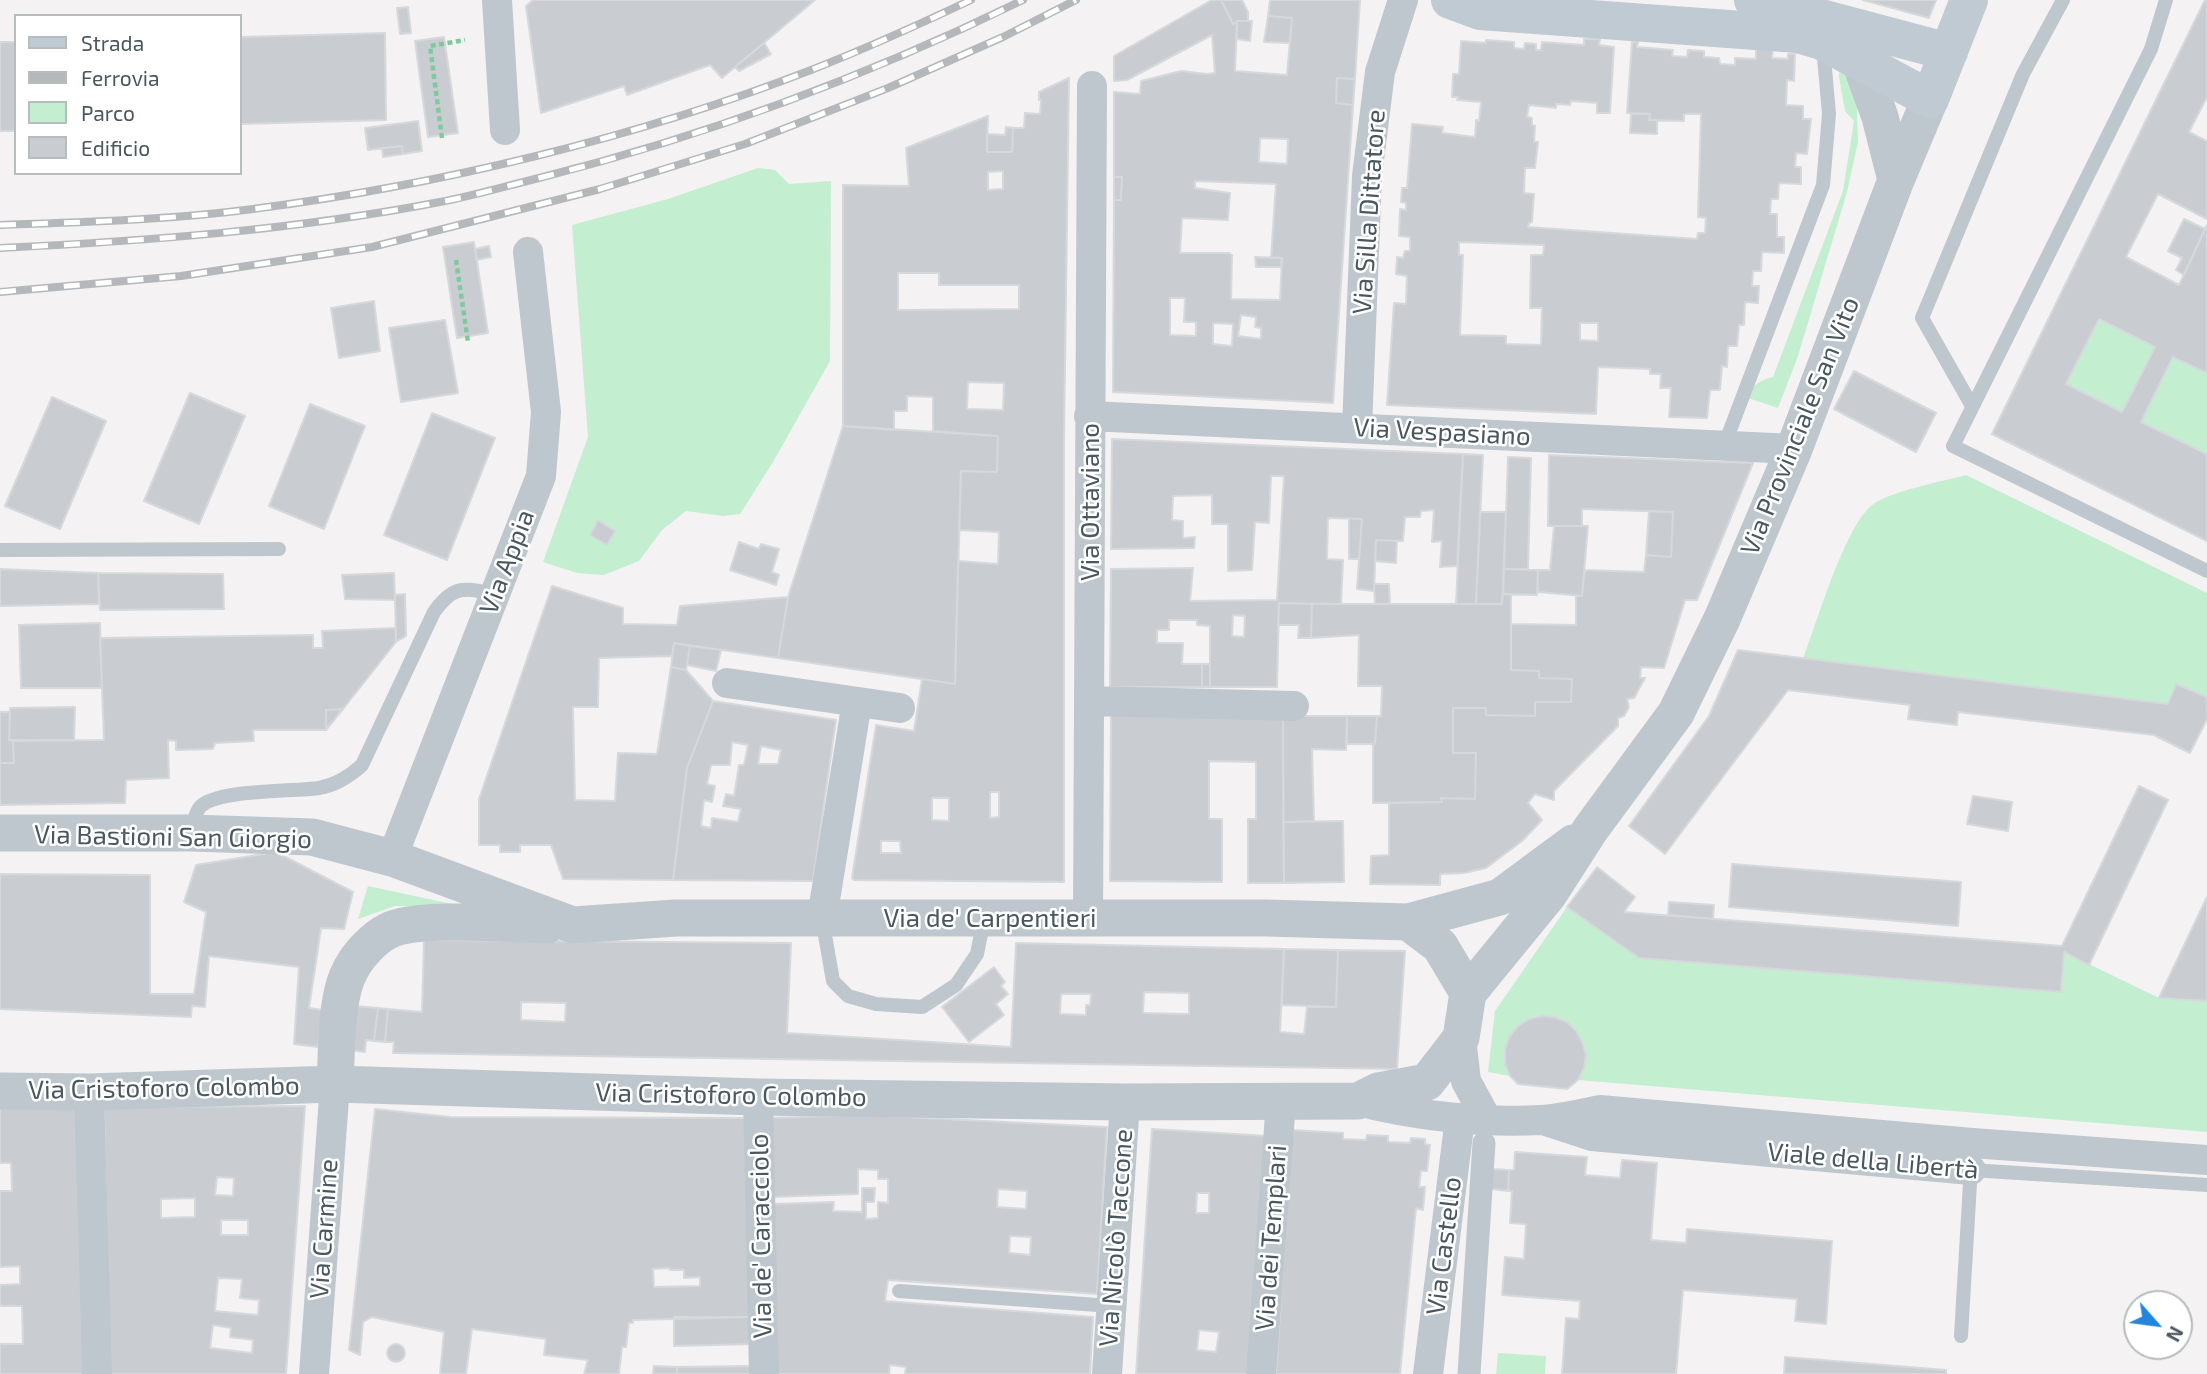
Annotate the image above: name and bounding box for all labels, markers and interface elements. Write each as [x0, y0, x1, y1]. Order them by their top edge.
legend [14, 14, 242, 175]
text: Strada [81, 30, 144, 55]
text: Ferrovia [81, 65, 160, 90]
text: Parco [81, 100, 135, 125]
street label: Via Silla Dittatore [1346, 108, 1392, 316]
text: Edificio [81, 135, 150, 160]
street label: Via Provinciale San Vito [1734, 292, 1866, 560]
street label: Via Vespasiano [1353, 412, 1531, 452]
street label: Via Ottaviano [1074, 423, 1106, 581]
street label: Via Appia [473, 505, 541, 619]
street label: Via Bastioni San Giorgio [34, 819, 312, 855]
street label: Via de' Carpentieri [883, 902, 1097, 934]
street label: Via Cristoforo Colombo [28, 1070, 300, 1106]
street label: Via Cristoforo Colombo [595, 1077, 867, 1113]
street label: Via Nicolò Taccone [1093, 1128, 1139, 1348]
street label: Via de' Caracciolo [744, 1133, 778, 1339]
street label: Viale della Libertà [1766, 1136, 1980, 1186]
street label: Via dei Templari [1249, 1144, 1293, 1332]
street label: Via Carmine [304, 1158, 344, 1300]
street label: Via Castello [1420, 1175, 1468, 1317]
north arrow [2123, 1290, 2193, 1360]
text: N [2162, 1323, 2189, 1346]

